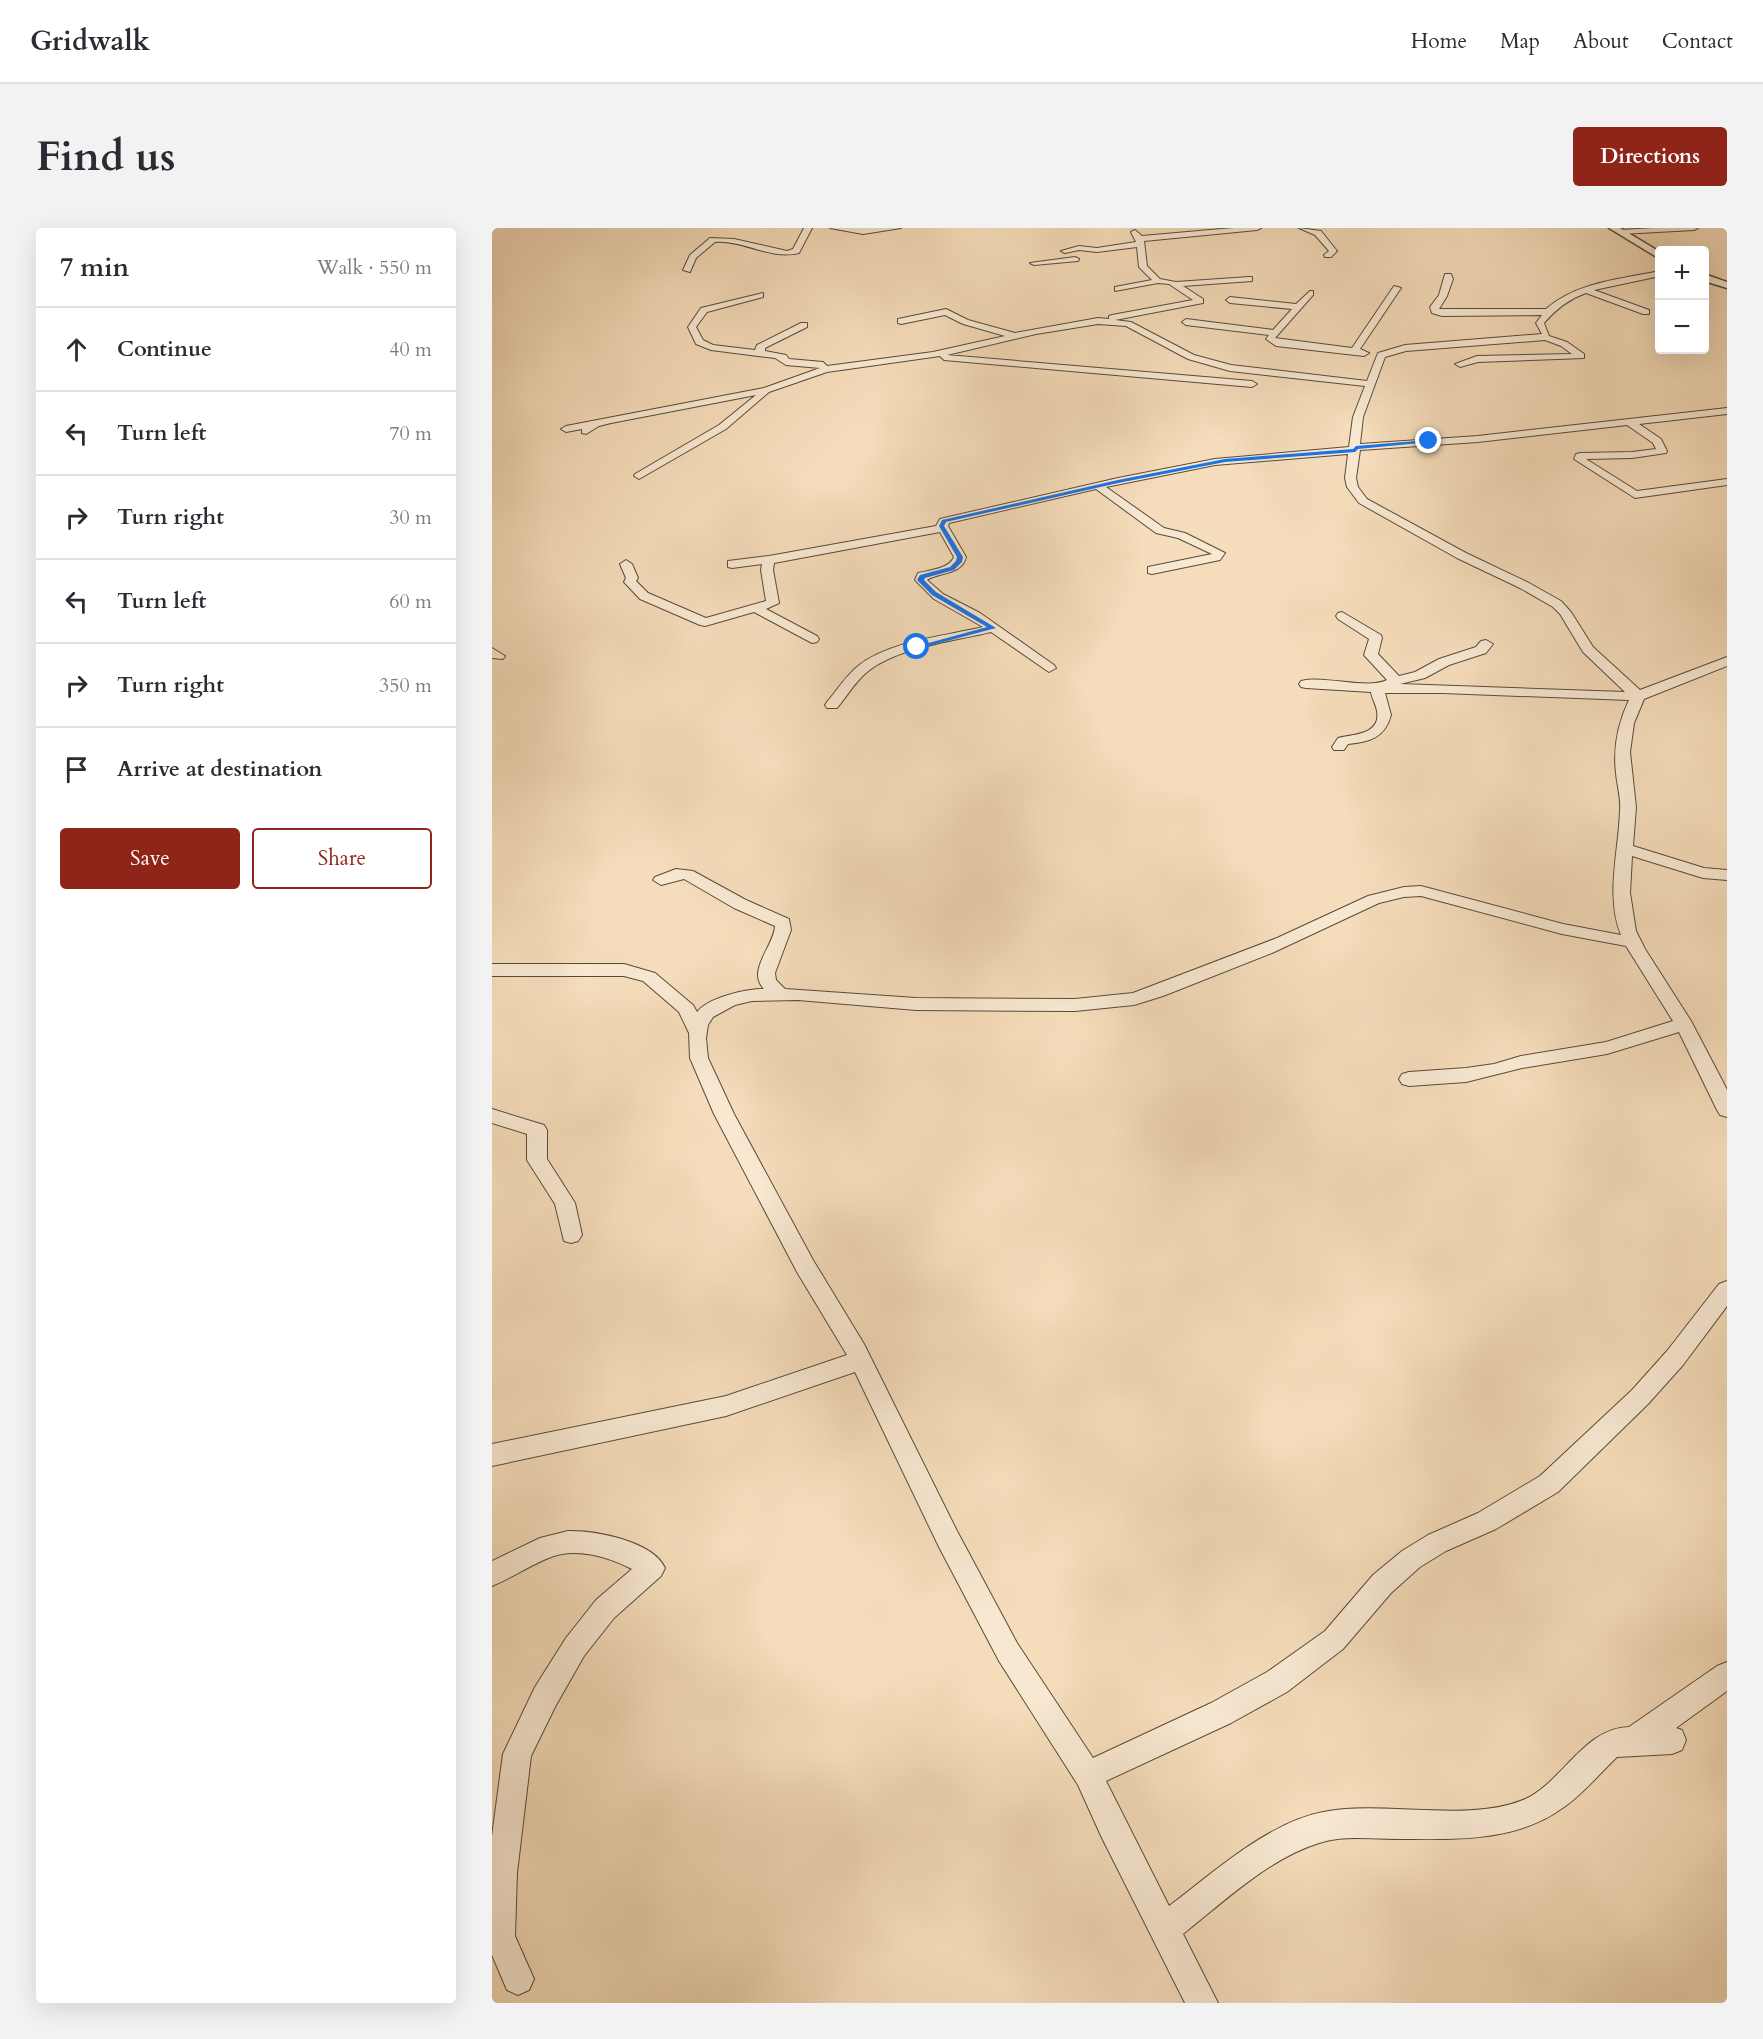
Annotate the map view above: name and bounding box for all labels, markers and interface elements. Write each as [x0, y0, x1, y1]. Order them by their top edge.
text: Gridwalk [30, 22, 150, 60]
text: Home [1411, 27, 1467, 56]
text: Map [1500, 27, 1540, 56]
text: About [1573, 27, 1629, 56]
text: Contact [1662, 27, 1733, 56]
button: Directions [1573, 127, 1727, 186]
text: Find us [36, 128, 176, 185]
map controls [1655, 246, 1709, 354]
button: + [1655, 246, 1709, 300]
text: 7 min [60, 250, 129, 285]
text: Walk · 550 m [317, 254, 432, 281]
button: − [1655, 300, 1709, 354]
icon: ahead [60, 333, 93, 366]
text: Continue [117, 334, 212, 364]
text: 40 m [389, 336, 432, 363]
icon: left [60, 417, 93, 450]
text: Turn left [117, 418, 206, 448]
text: 70 m [389, 420, 432, 447]
route end [1415, 427, 1441, 453]
icon: right [60, 501, 93, 534]
text: Turn right [117, 502, 224, 532]
text: 30 m [389, 504, 432, 531]
icon: left [60, 585, 93, 618]
text: Turn left [117, 586, 206, 616]
text: 60 m [389, 588, 432, 615]
route start [903, 633, 929, 659]
icon: right [60, 669, 93, 702]
text: Turn right [117, 670, 224, 700]
text: 350 m [379, 672, 432, 699]
icon: arrive [60, 753, 93, 786]
text: Arrive at destination [117, 754, 322, 784]
button: Save [60, 828, 240, 889]
button: Share [252, 828, 432, 889]

